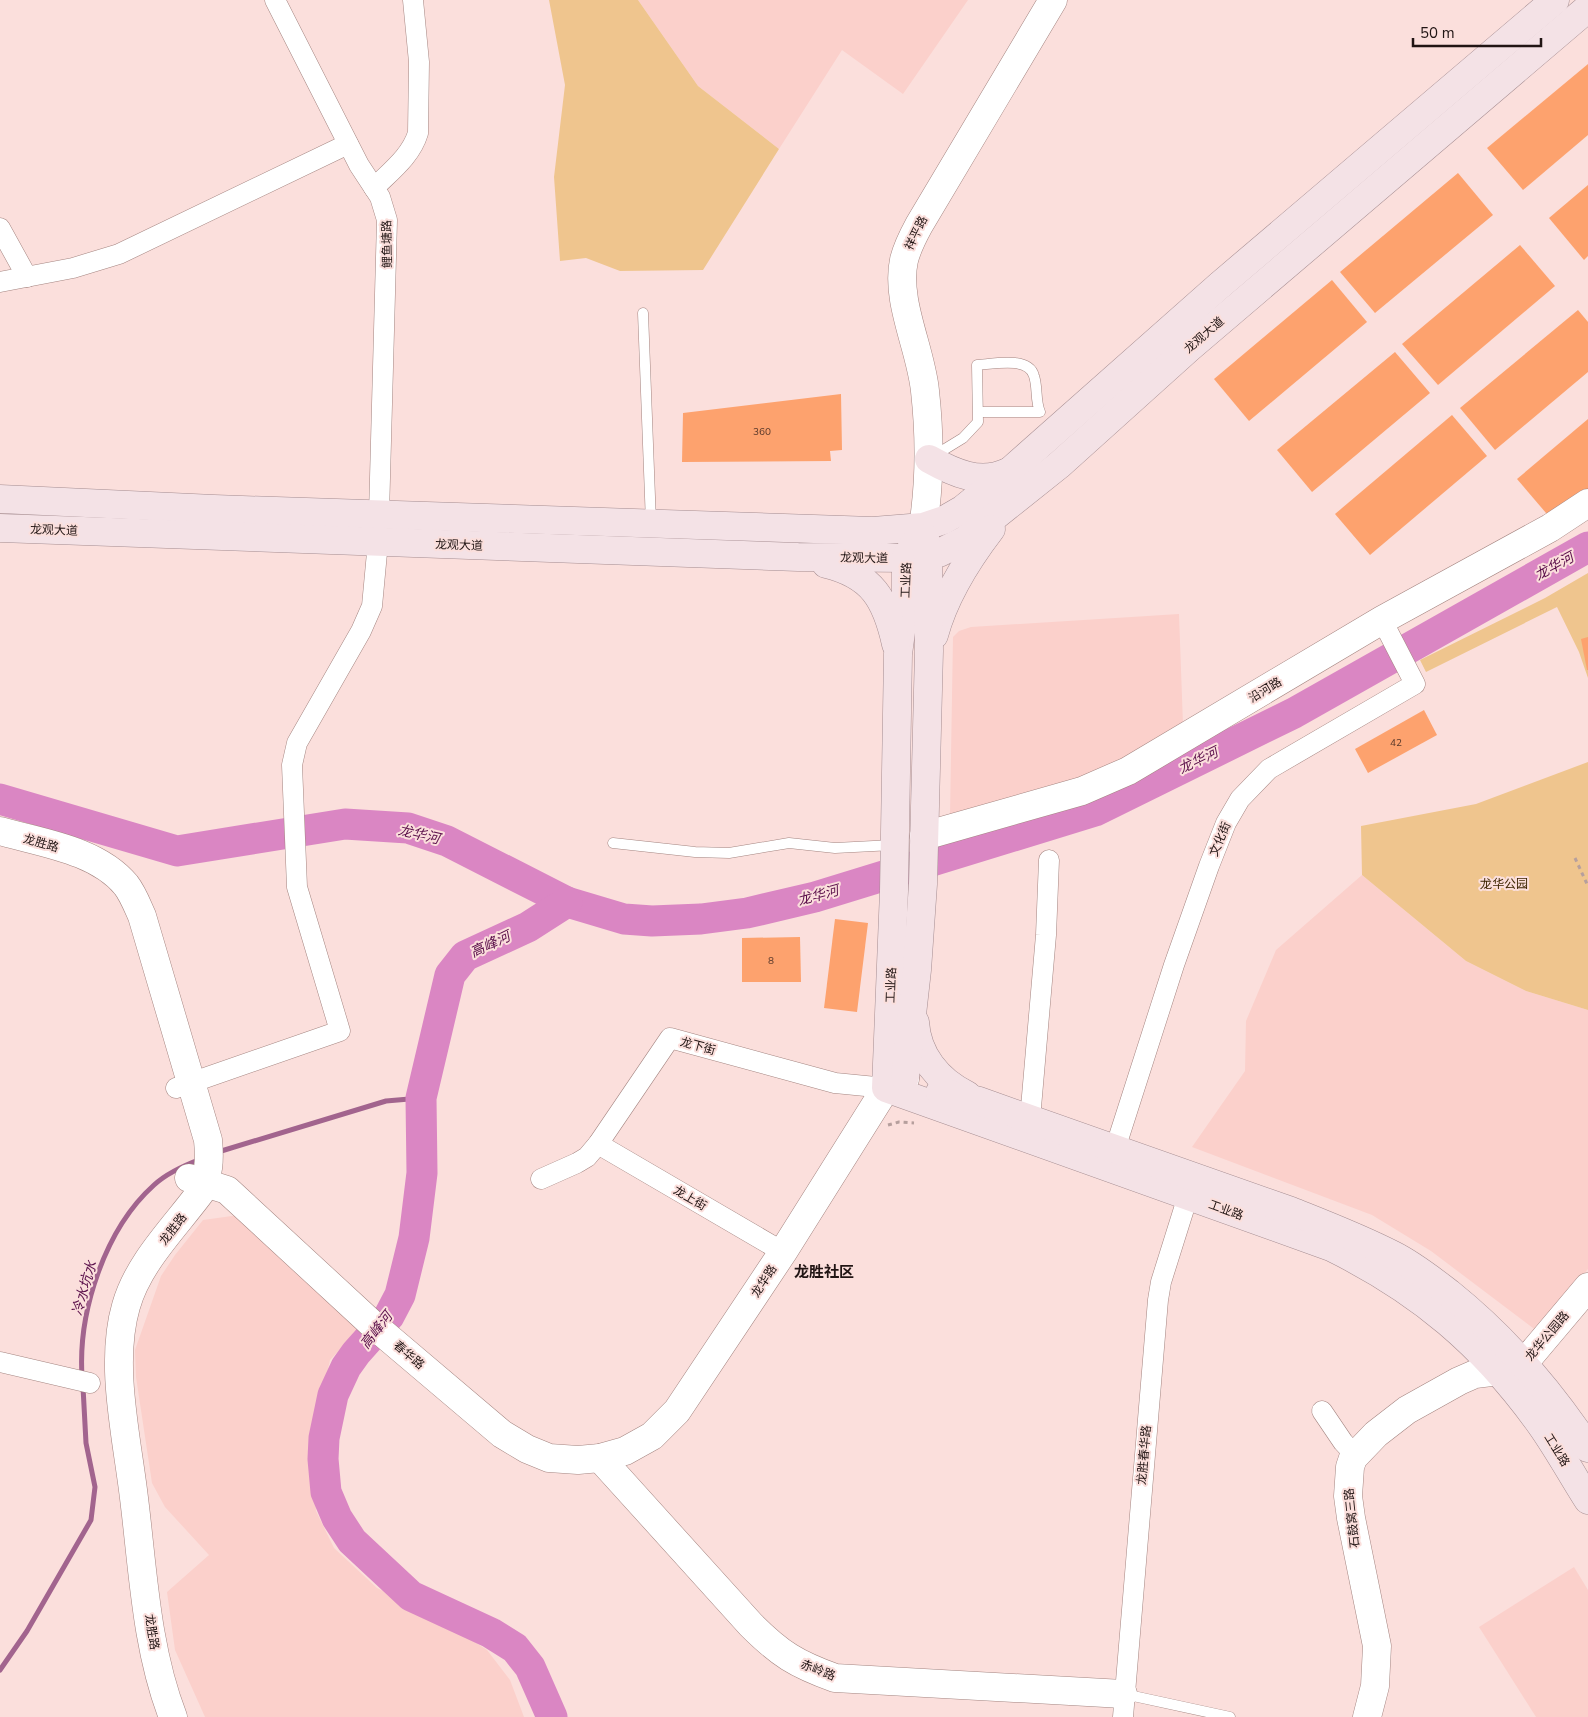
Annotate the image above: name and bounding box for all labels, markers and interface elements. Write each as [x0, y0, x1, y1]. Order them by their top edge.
scale bar [1413, 15, 1540, 47]
text: 50 m [1420, 23, 1455, 43]
street label: 祥平路 [901, 213, 931, 253]
street label: 鲤鱼塘路 [379, 220, 395, 268]
street label: 龙观大道 [1181, 313, 1227, 357]
house number: 360 [753, 425, 771, 439]
street label: 龙观大道 [30, 521, 78, 539]
street label: 龙观大道 [435, 536, 483, 554]
water label: 龙华河 [1531, 546, 1580, 585]
street label: 龙观大道 [840, 550, 888, 566]
street label: 工业路 [897, 562, 915, 598]
street label: 沿河路 [1245, 674, 1285, 706]
house number: 42 [1390, 736, 1402, 750]
water label: 龙华河 [1175, 741, 1224, 778]
street label: 文化街 [1206, 819, 1234, 859]
water label: 龙华河 [396, 821, 444, 849]
street label: 龙胜路 [21, 830, 61, 856]
park label: 龙华公园 [1480, 876, 1528, 892]
water label: 龙华河 [795, 880, 844, 910]
water label: 高峰河 [467, 926, 516, 962]
house number: 8 [768, 954, 774, 968]
street label: 工业路 [882, 967, 900, 1003]
street label: 龙下街 [679, 1034, 717, 1058]
street label: 龙上街 [670, 1182, 710, 1214]
street label: 工业路 [1206, 1196, 1246, 1224]
street label: 龙胜路 [156, 1210, 190, 1248]
water label: 冷水坑水 [68, 1258, 102, 1318]
street label: 龙华路 [747, 1262, 781, 1300]
district label: 龙胜社区 [794, 1262, 854, 1282]
water label: 高峰河 [356, 1306, 399, 1353]
street label: 龙华公园路 [1522, 1308, 1572, 1364]
street label: 春华路 [390, 1337, 428, 1373]
street label: 龙胜春华路 [1133, 1424, 1155, 1486]
street label: 工业路 [1541, 1430, 1573, 1470]
street label: 石鼓窝三路 [1341, 1487, 1363, 1549]
street label: 龙胜路 [141, 1613, 163, 1651]
street label: 赤岭路 [798, 1656, 838, 1684]

